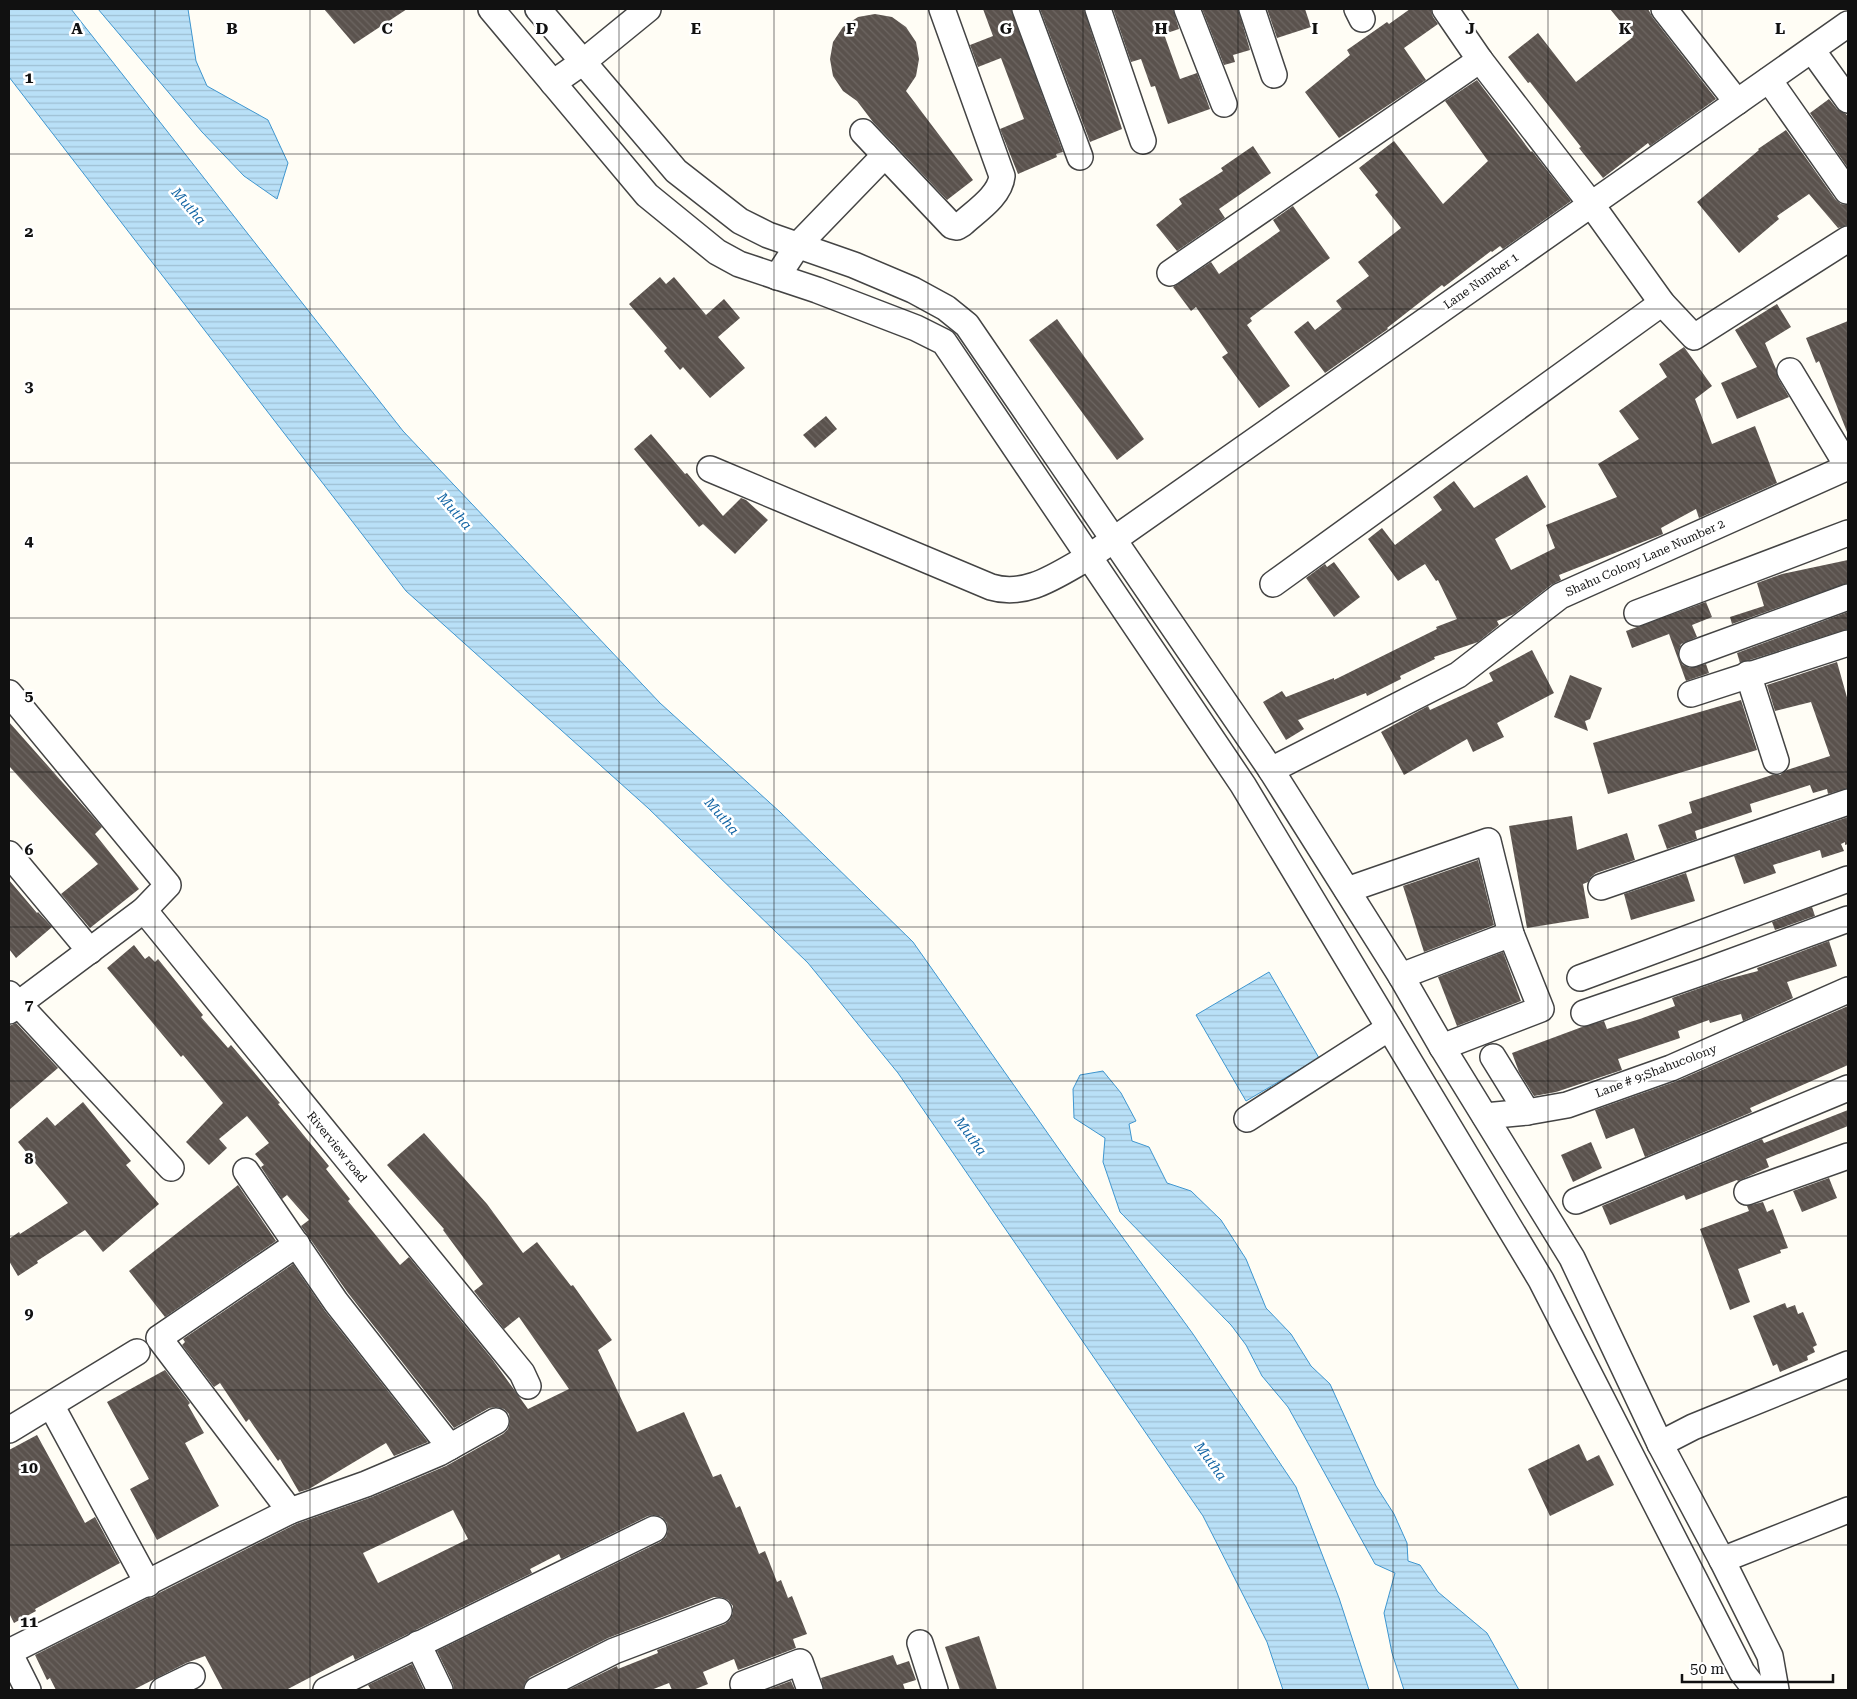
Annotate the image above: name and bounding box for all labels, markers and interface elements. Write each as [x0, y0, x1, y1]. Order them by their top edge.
text: A [71, 19, 83, 38]
text: B [226, 19, 238, 38]
text: C [381, 19, 393, 38]
text: D [536, 19, 549, 38]
text: E [691, 19, 701, 38]
text: F [846, 19, 856, 38]
text: G [1000, 19, 1013, 38]
text: H [1154, 19, 1168, 38]
text: I [1312, 19, 1318, 38]
text: J [1465, 19, 1475, 38]
text: K [1619, 19, 1632, 38]
text: L [1775, 19, 1785, 38]
text: 1 [25, 68, 34, 87]
water label: Mutha [168, 183, 209, 228]
text: 2 [25, 222, 34, 241]
street label: Lane Number 1 [1441, 250, 1521, 312]
text: 3 [25, 377, 34, 396]
water label: Mutha [434, 488, 475, 533]
street label: Shahu Colony Lane Number 2 [1563, 516, 1727, 600]
text: 4 [25, 531, 34, 550]
text: 5 [25, 686, 34, 705]
water label: Mutha [701, 793, 742, 838]
text: 6 [25, 840, 34, 859]
text: 7 [25, 995, 34, 1014]
street label: Lane # 9;Shahucolony [1593, 1041, 1720, 1101]
street label: Riverview road [304, 1109, 370, 1185]
water label: Mutha [951, 1113, 990, 1158]
text: 8 [25, 1149, 34, 1168]
text: 9 [25, 1304, 34, 1323]
water label: Mutha [1191, 1438, 1230, 1483]
text: 10 [20, 1458, 38, 1477]
text: 11 [20, 1612, 38, 1631]
scale bar [1682, 1652, 1833, 1684]
text: 50 m [1690, 1660, 1725, 1678]

